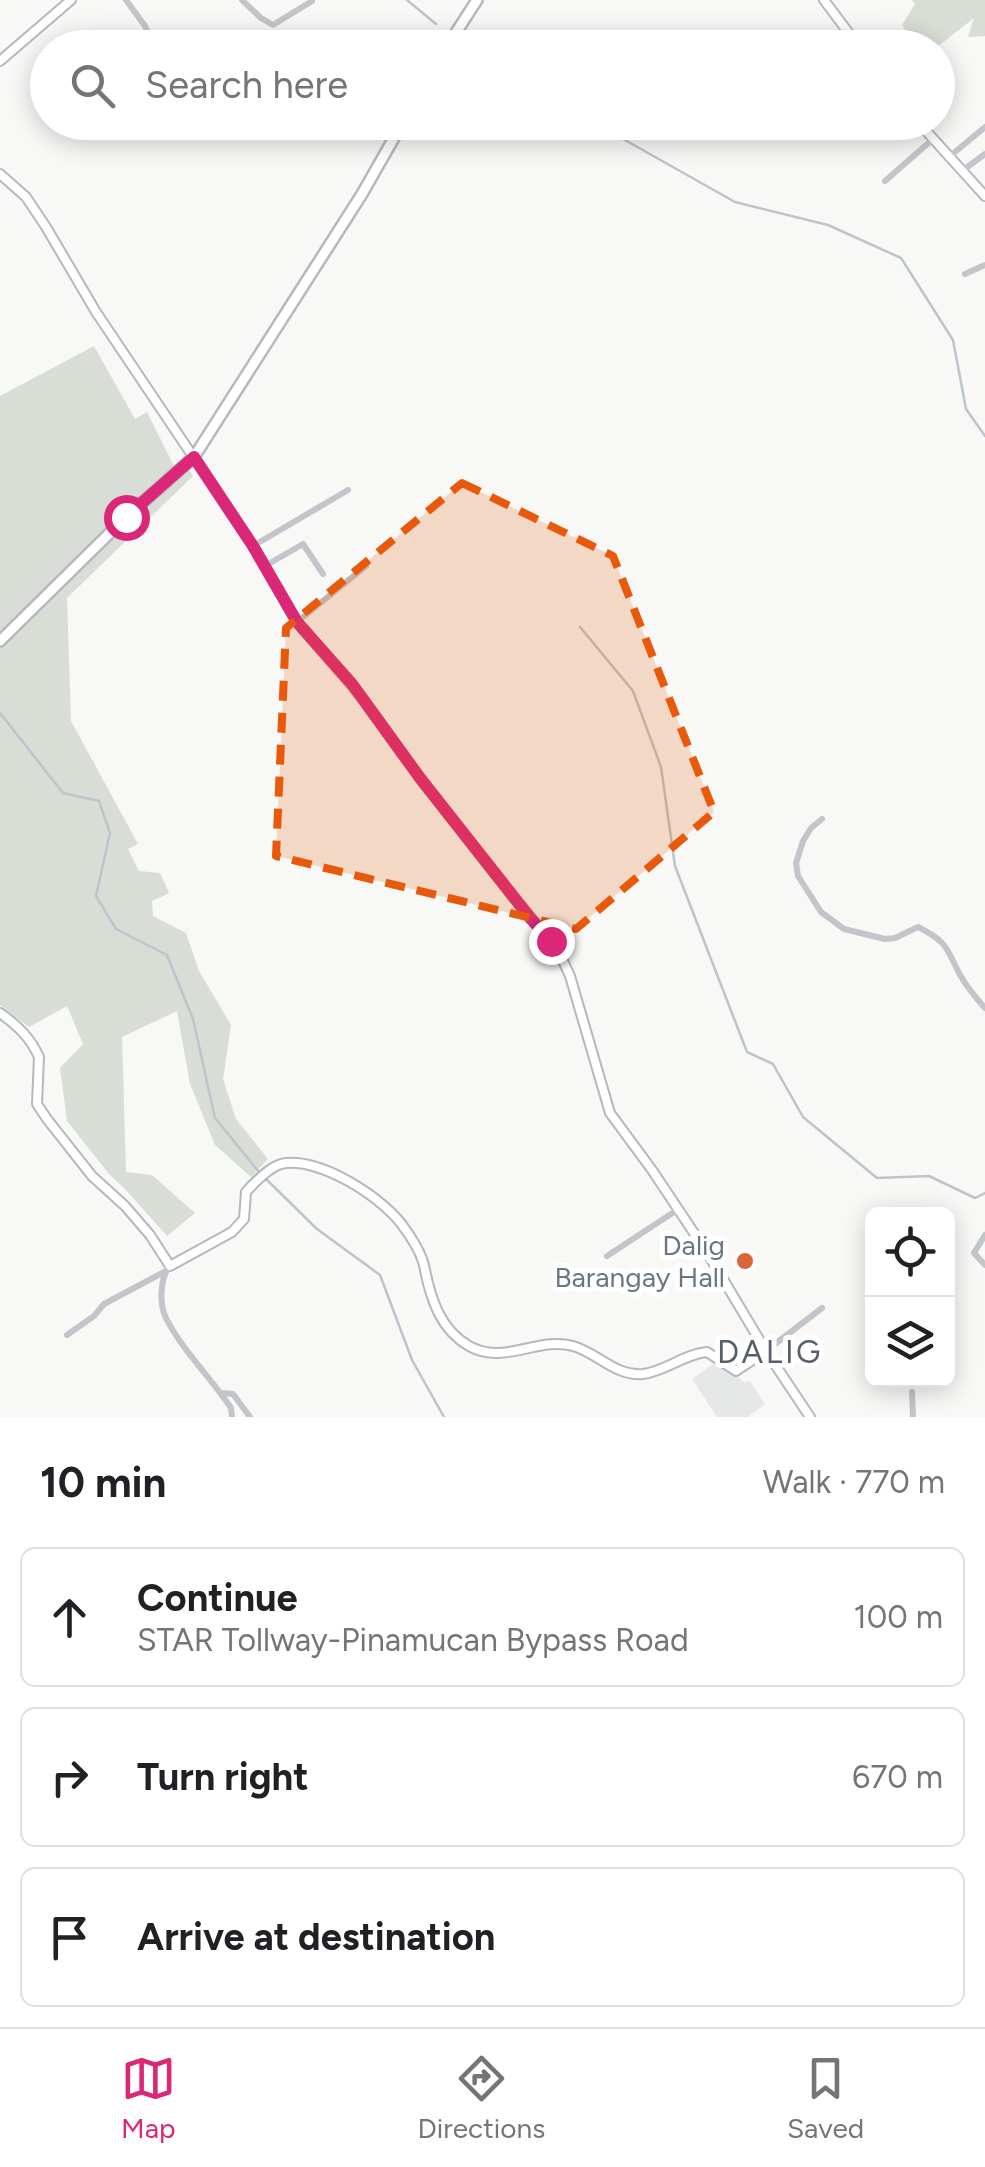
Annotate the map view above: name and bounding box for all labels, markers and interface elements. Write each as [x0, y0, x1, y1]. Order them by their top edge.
search box [30, 30, 955, 140]
icon: search [65, 58, 120, 113]
text: Search here [145, 62, 348, 108]
route start [104, 495, 150, 541]
route end [529, 919, 575, 965]
map controls [865, 1207, 955, 1387]
button: locate [865, 1207, 955, 1297]
place label: Dalig Barangay Hall [554, 1228, 725, 1294]
marker: Dalig Barangay Hall [734, 1250, 756, 1272]
button: layers [865, 1297, 955, 1387]
district label: DALIG [717, 1333, 823, 1371]
text: 10 min [40, 1457, 166, 1508]
text: Walk · 770 m [763, 1463, 945, 1501]
text: Continue [137, 1575, 298, 1621]
icon: ahead [42, 1590, 97, 1645]
text: 100 m [854, 1598, 943, 1636]
text: STAR Tollway-Pinamucan Bypass Road [137, 1621, 689, 1659]
icon: right [42, 1750, 97, 1805]
text: Turn right [137, 1754, 309, 1800]
text: 670 m [852, 1758, 943, 1796]
icon: arrive [42, 1910, 97, 1965]
text: Arrive at destination [137, 1914, 495, 1960]
tab: Map [121, 2051, 176, 2145]
tab: Directions [418, 2051, 545, 2145]
tab: Saved [787, 2051, 864, 2145]

